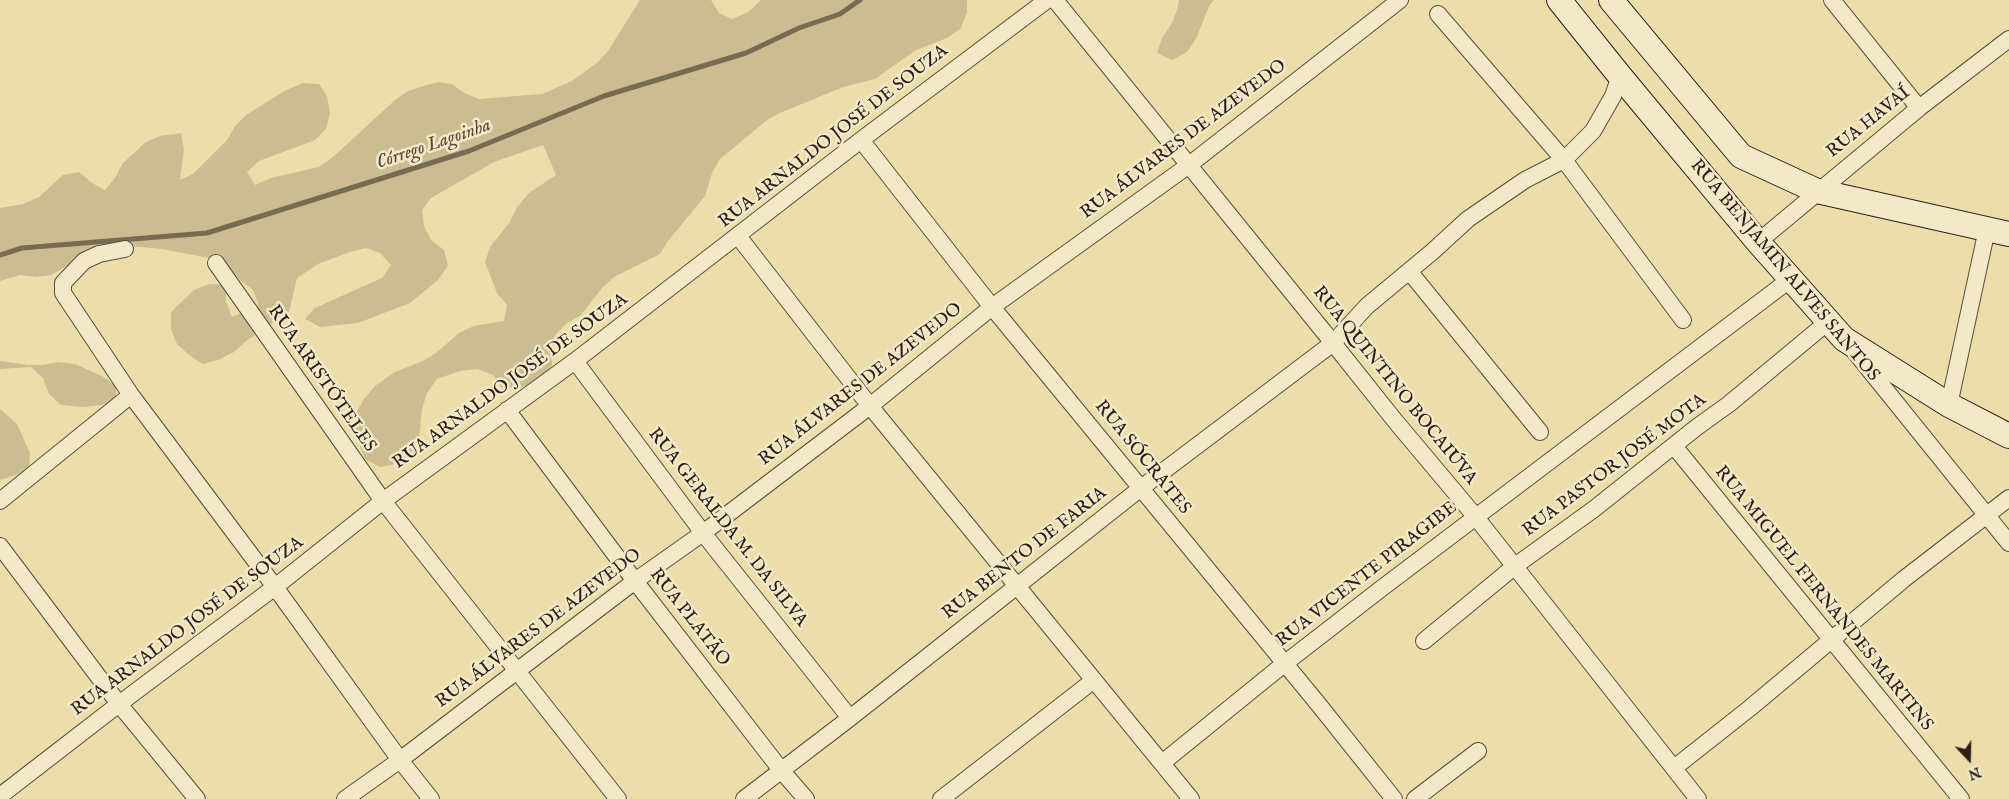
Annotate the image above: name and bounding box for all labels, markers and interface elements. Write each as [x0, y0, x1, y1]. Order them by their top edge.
street label: RUA ARNALDO JOSÉ DE SOUZA [715, 41, 953, 233]
street label: RUA ÁLVARES DE AZEVEDO [1077, 56, 1291, 224]
street label: RUA HAVAÍ [1823, 83, 1915, 163]
water label: Córrego Lagoinha [374, 115, 494, 175]
street label: RUA BENJAMIN ALVES SANTOS [1685, 156, 1883, 386]
street label: RUA QUINTINO BOCAIÚVA [1307, 282, 1481, 490]
street label: RUA ARNALDO JOSÉ DE SOUZA [389, 289, 633, 475]
street label: RUA ÁLVARES DE AZEVEDO [755, 299, 967, 471]
street label: RUA ARISTÓTELES [262, 301, 380, 457]
street label: RUA PASTOR JOSÉ MOTA [1519, 390, 1711, 542]
street label: RUA SÓCRATES [1089, 397, 1195, 519]
street label: RUA GERALDA M. DA SILVA [643, 424, 811, 632]
street label: RUA MIGUEL FERNANDES MARTINS [1709, 462, 1937, 736]
street label: RUA BENTO DE FARIA [938, 483, 1112, 625]
street label: RUA VICENTE PIRAGIBE [1272, 498, 1462, 652]
street label: RUA ARNALDO JOSÉ DE SOUZA [68, 533, 308, 721]
street label: RUA ÁLVARES DE AZEVEDO [432, 545, 646, 713]
street label: RUA PLATÃO [644, 565, 734, 671]
north arrow [1944, 734, 1994, 784]
text: N [1965, 762, 1983, 784]

